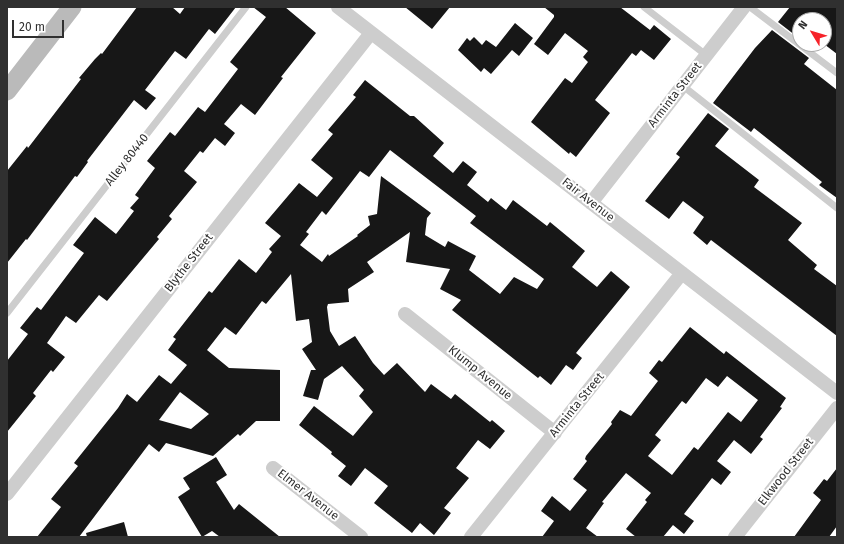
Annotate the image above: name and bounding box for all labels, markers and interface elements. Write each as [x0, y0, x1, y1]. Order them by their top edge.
scale bar [14, 12, 66, 38]
north arrow [792, 12, 832, 52]
text: N [796, 18, 810, 32]
text: 20 m [19, 20, 45, 34]
street label: Arminta Street [645, 60, 705, 130]
street label: Alley 80440 [102, 131, 152, 189]
street label: Fair Avenue [559, 175, 617, 225]
street label: Blythe Street [162, 231, 216, 295]
street label: Klump Avenue [445, 343, 515, 403]
street label: Arminta Street [547, 370, 607, 440]
street label: Elkwood Street [755, 435, 817, 509]
street label: Elmer Avenue [274, 466, 342, 524]

